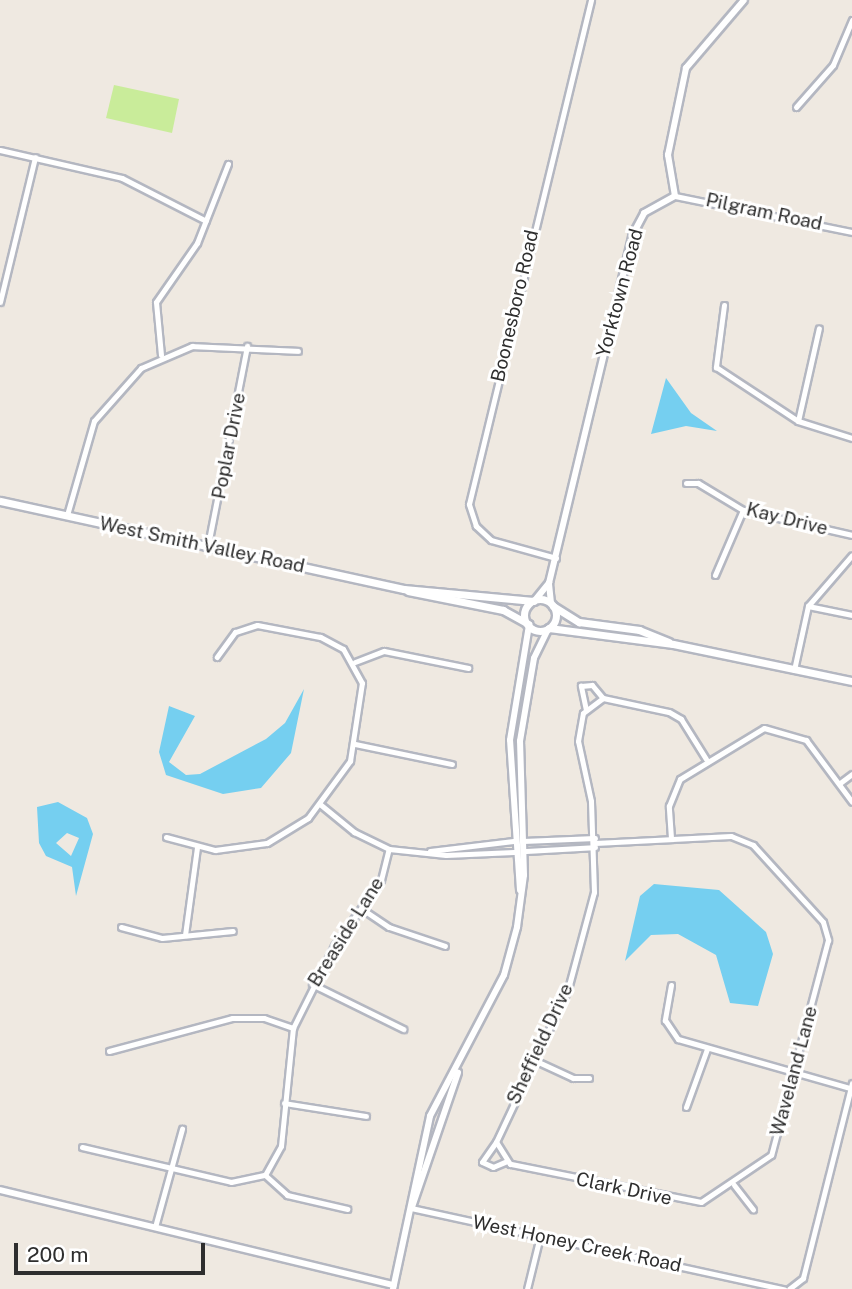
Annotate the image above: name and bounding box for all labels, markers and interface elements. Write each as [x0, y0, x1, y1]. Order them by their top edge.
street label: Pilgram Road [704, 189, 824, 235]
street label: Yorktown Road [592, 226, 648, 360]
street label: Boonesboro Road [486, 228, 544, 384]
street label: Poplar Drive [208, 391, 250, 501]
street label: Kay Drive [744, 498, 830, 540]
street label: West Smith Valley Road [97, 512, 307, 578]
street label: Breaside Lane [303, 873, 389, 991]
street label: Sheffield Drive [502, 980, 578, 1108]
street label: Waveland Lane [766, 1004, 822, 1138]
street label: Clark Drive [574, 1168, 674, 1210]
street label: West Honey Creek Road [470, 1211, 684, 1277]
scale bar [18, 1230, 208, 1274]
text: 200 m [27, 1242, 88, 1267]

